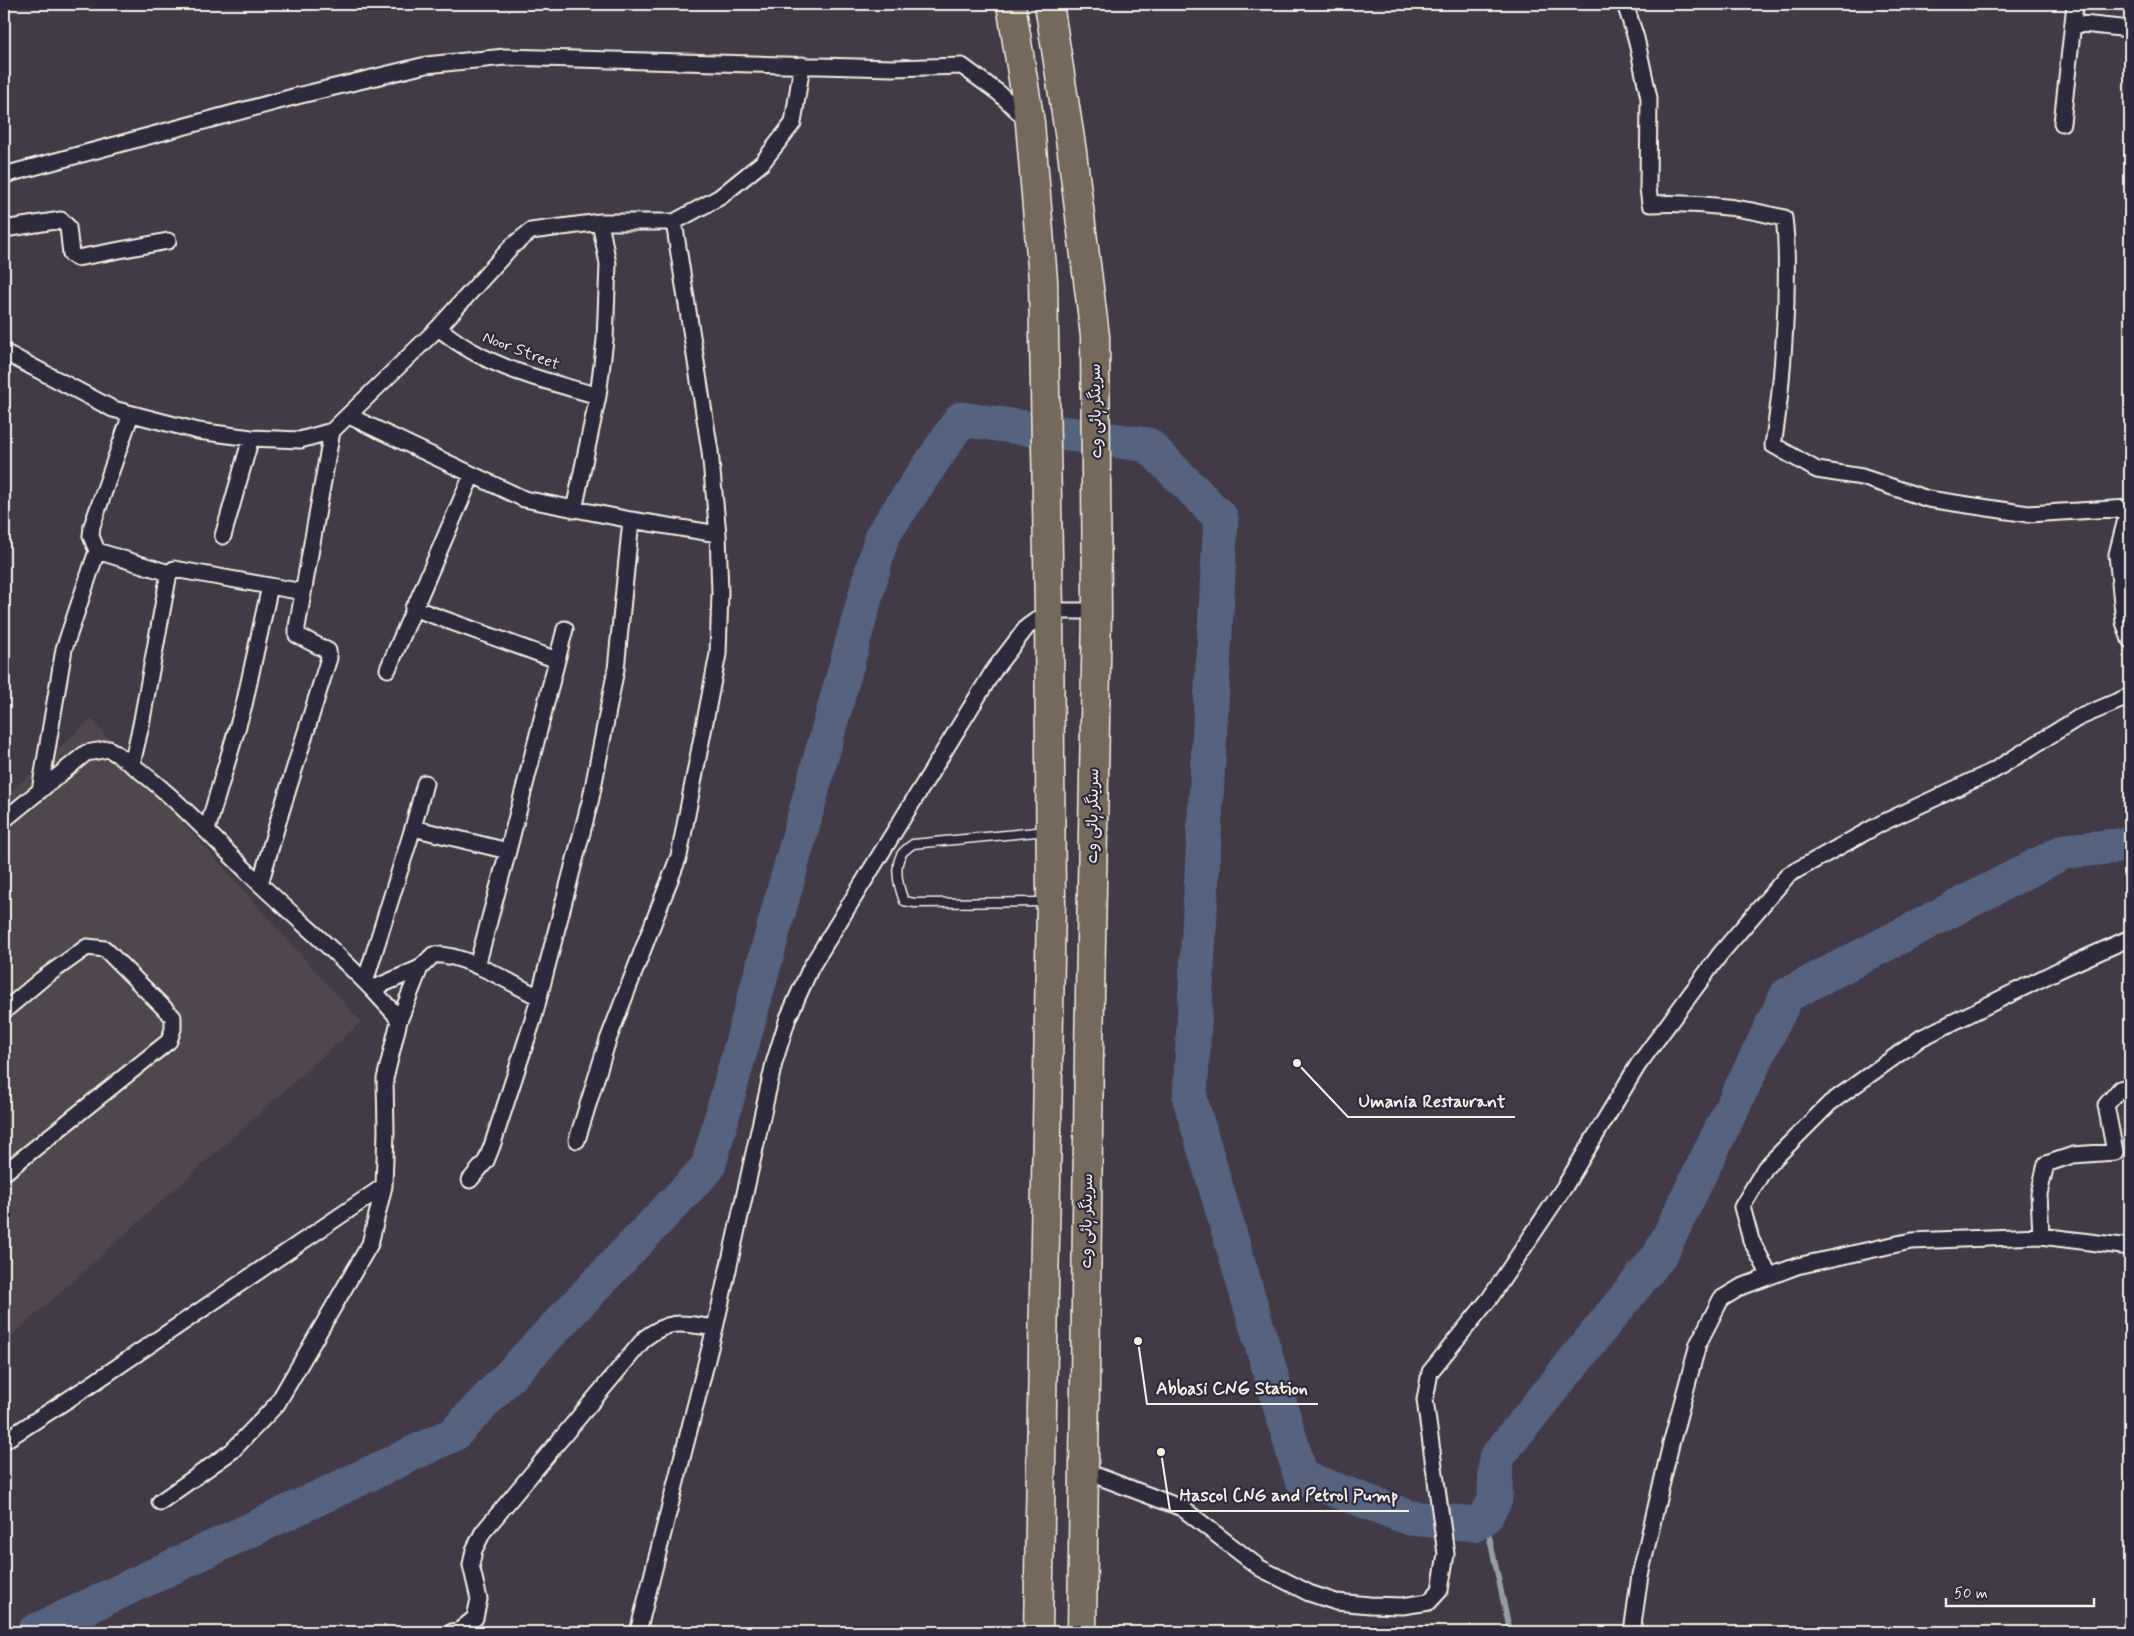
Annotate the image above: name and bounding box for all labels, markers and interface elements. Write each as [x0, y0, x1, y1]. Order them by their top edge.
street label: Noor Street [480, 327, 563, 375]
street label: سرینگر ہائی وے [1085, 363, 1108, 459]
street label: سرینگر ہائی وے [1082, 768, 1105, 864]
callout: Umania Restaurant [1348, 1084, 1515, 1117]
text: Umania Restaurant [1359, 1090, 1506, 1114]
street label: سرینگر ہائی وے [1076, 1173, 1099, 1269]
callout: Abbasi CNG Station [1147, 1371, 1318, 1404]
text: Abbasi CNG Station [1156, 1377, 1308, 1401]
callout: Hascol CNG and Petrol Pump [1170, 1478, 1409, 1511]
text: Hascol CNG and Petrol Pump [1180, 1484, 1398, 1508]
scale bar [1946, 1576, 2094, 1608]
text: 50 m [1954, 1584, 1988, 1604]

